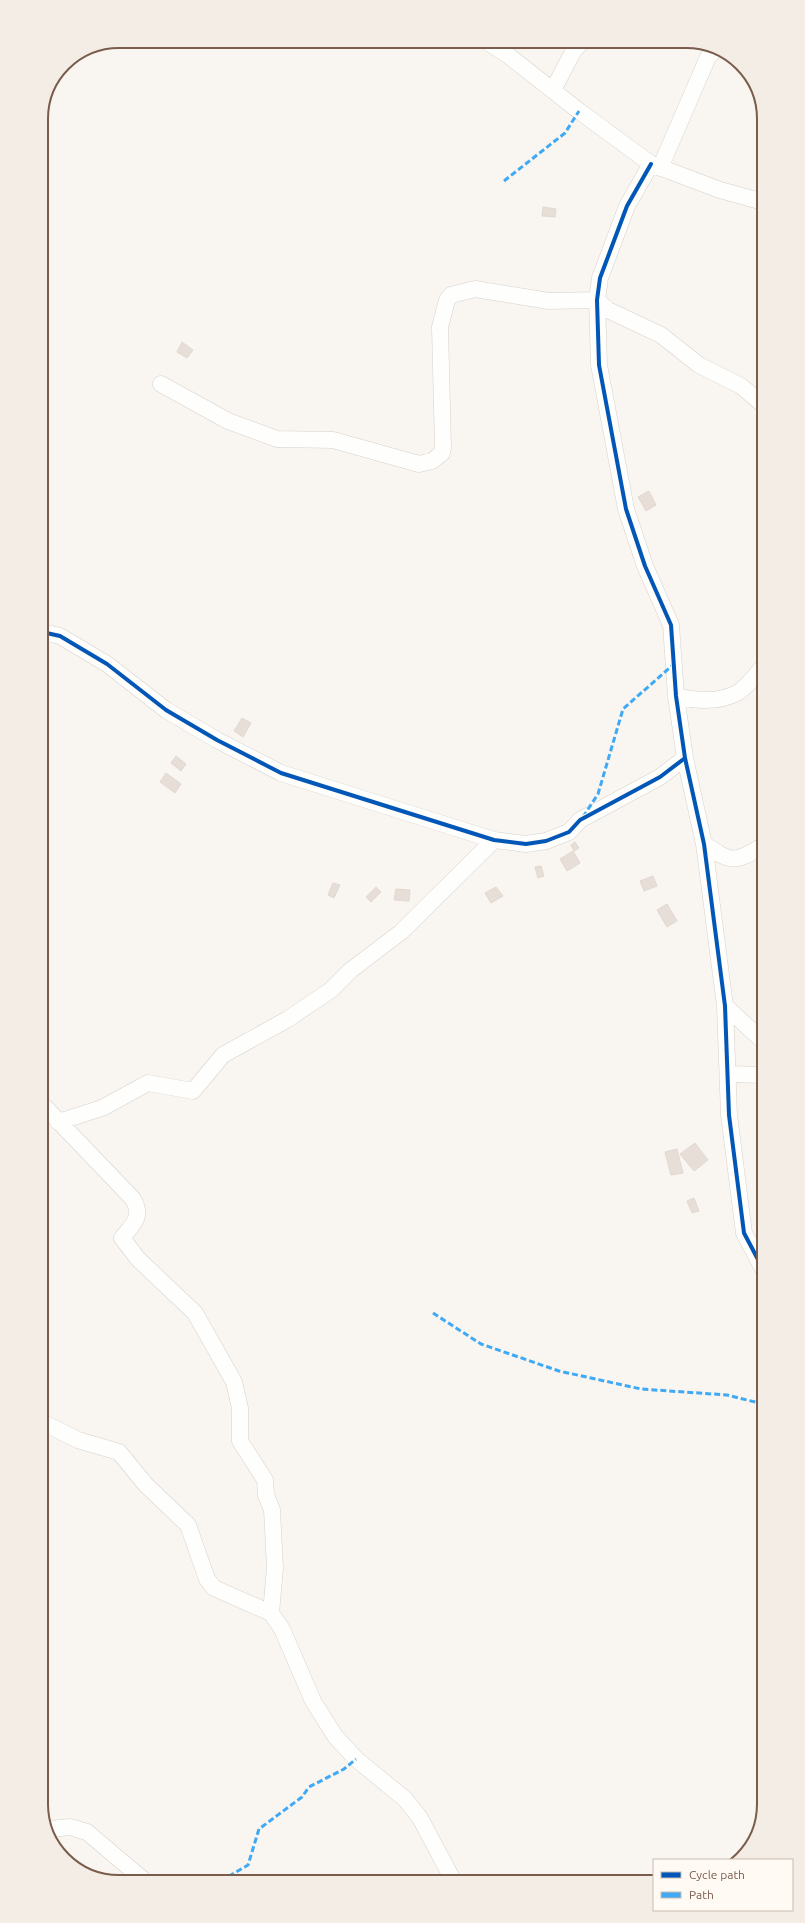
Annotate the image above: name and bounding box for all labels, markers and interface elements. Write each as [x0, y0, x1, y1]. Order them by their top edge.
legend [653, 1859, 793, 1911]
text: Cycle path [689, 1868, 745, 1881]
text: Path [689, 1888, 714, 1901]

